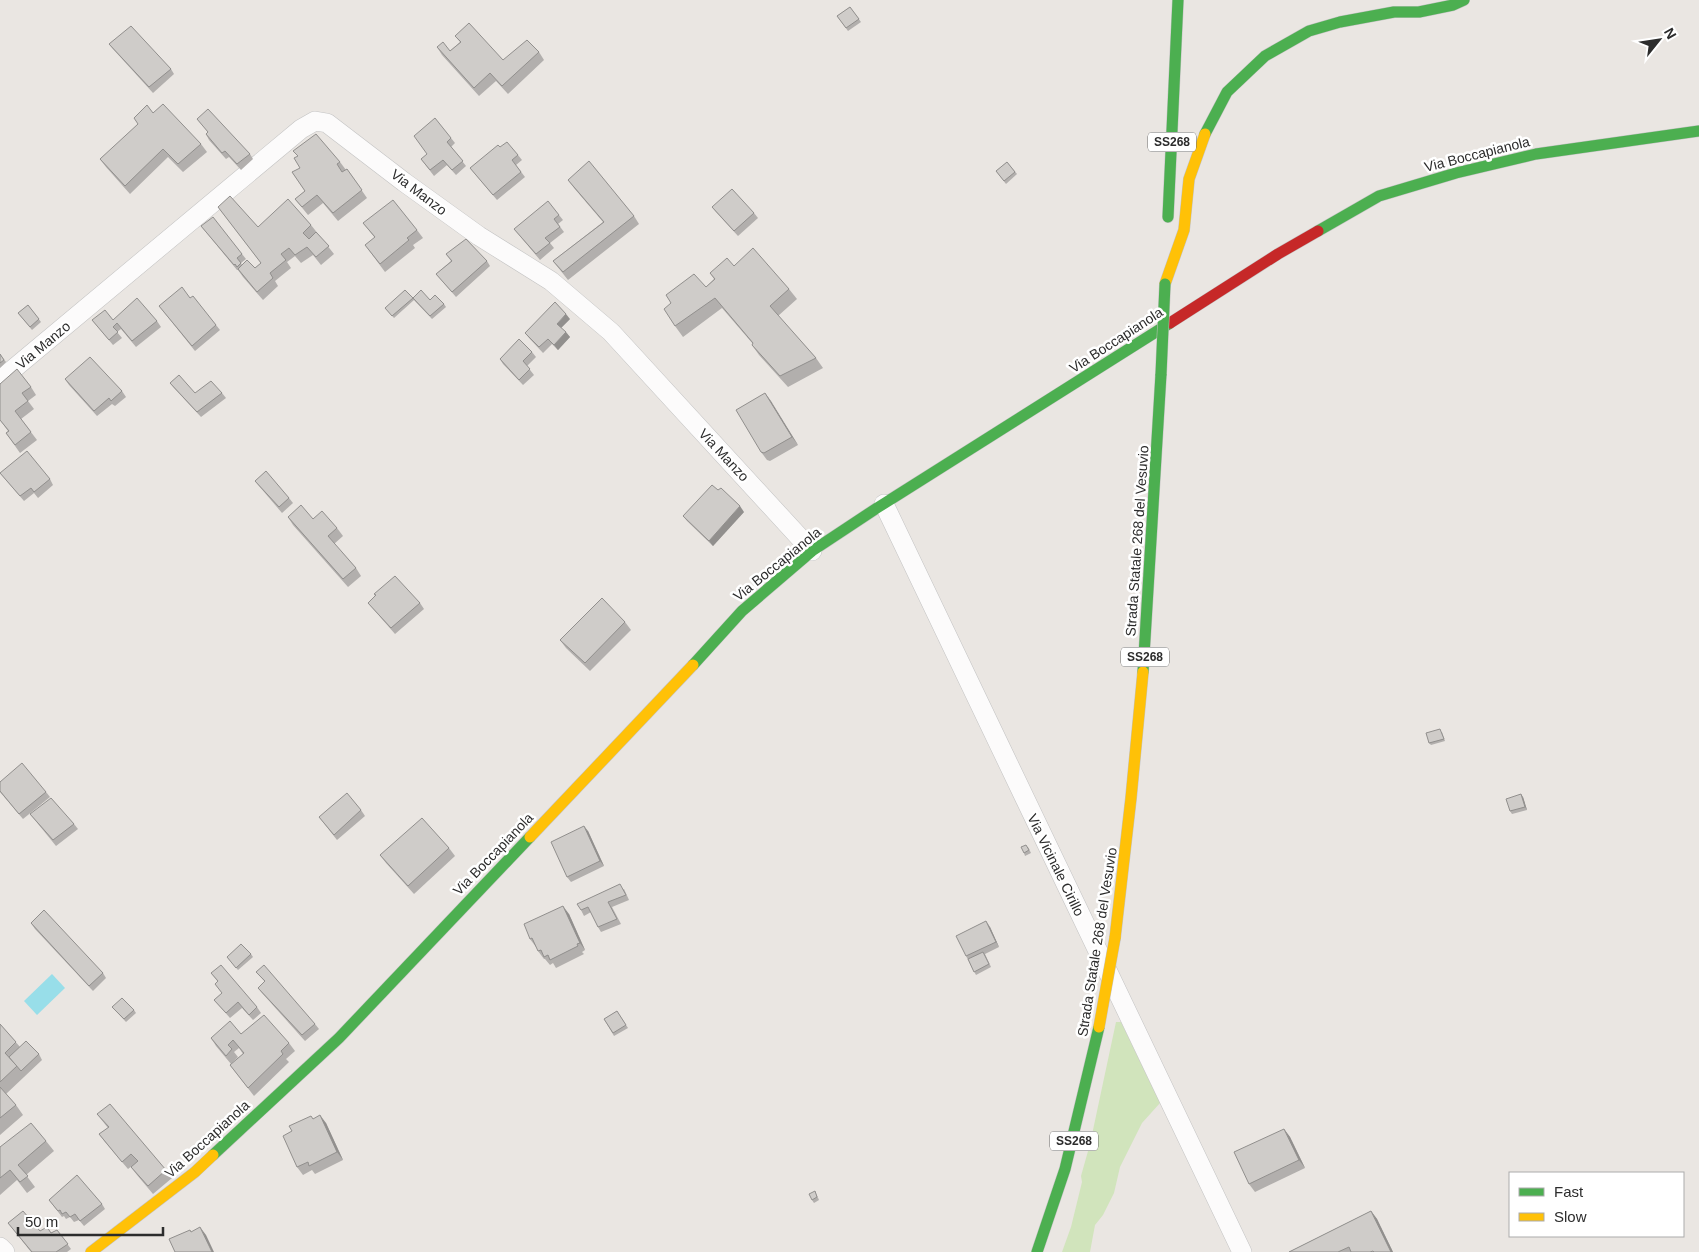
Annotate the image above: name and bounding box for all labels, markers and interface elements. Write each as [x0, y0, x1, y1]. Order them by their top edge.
north arrow [1634, 15, 1684, 65]
text: N [1661, 25, 1680, 42]
road number: SS268 [1148, 132, 1196, 152]
street label: Via Boccapianola [1423, 133, 1532, 175]
street label: Via Manzo [388, 166, 450, 218]
street label: Via Boccapianola [1066, 304, 1166, 376]
street label: Via Manzo [13, 318, 74, 372]
street label: Via Manzo [696, 425, 752, 485]
street label: Strada Statale 268 del Vesuvio [1122, 445, 1152, 637]
street label: Via Boccapianola [730, 524, 824, 604]
road number: SS268 [1121, 648, 1169, 666]
street label: Via Boccapianola [450, 809, 536, 898]
street label: Via Vicinale Cirillo [1024, 811, 1088, 919]
street label: Strada Statale 268 del Vesuvio [1074, 846, 1120, 1038]
street label: Via Boccapianola [162, 1097, 253, 1181]
road number: SS268 [1050, 1132, 1098, 1150]
legend [1509, 1172, 1684, 1237]
text: Fast [1554, 1183, 1584, 1200]
scale bar [18, 1204, 162, 1236]
text: Slow [1554, 1208, 1587, 1225]
text: 50 m [25, 1213, 58, 1230]

